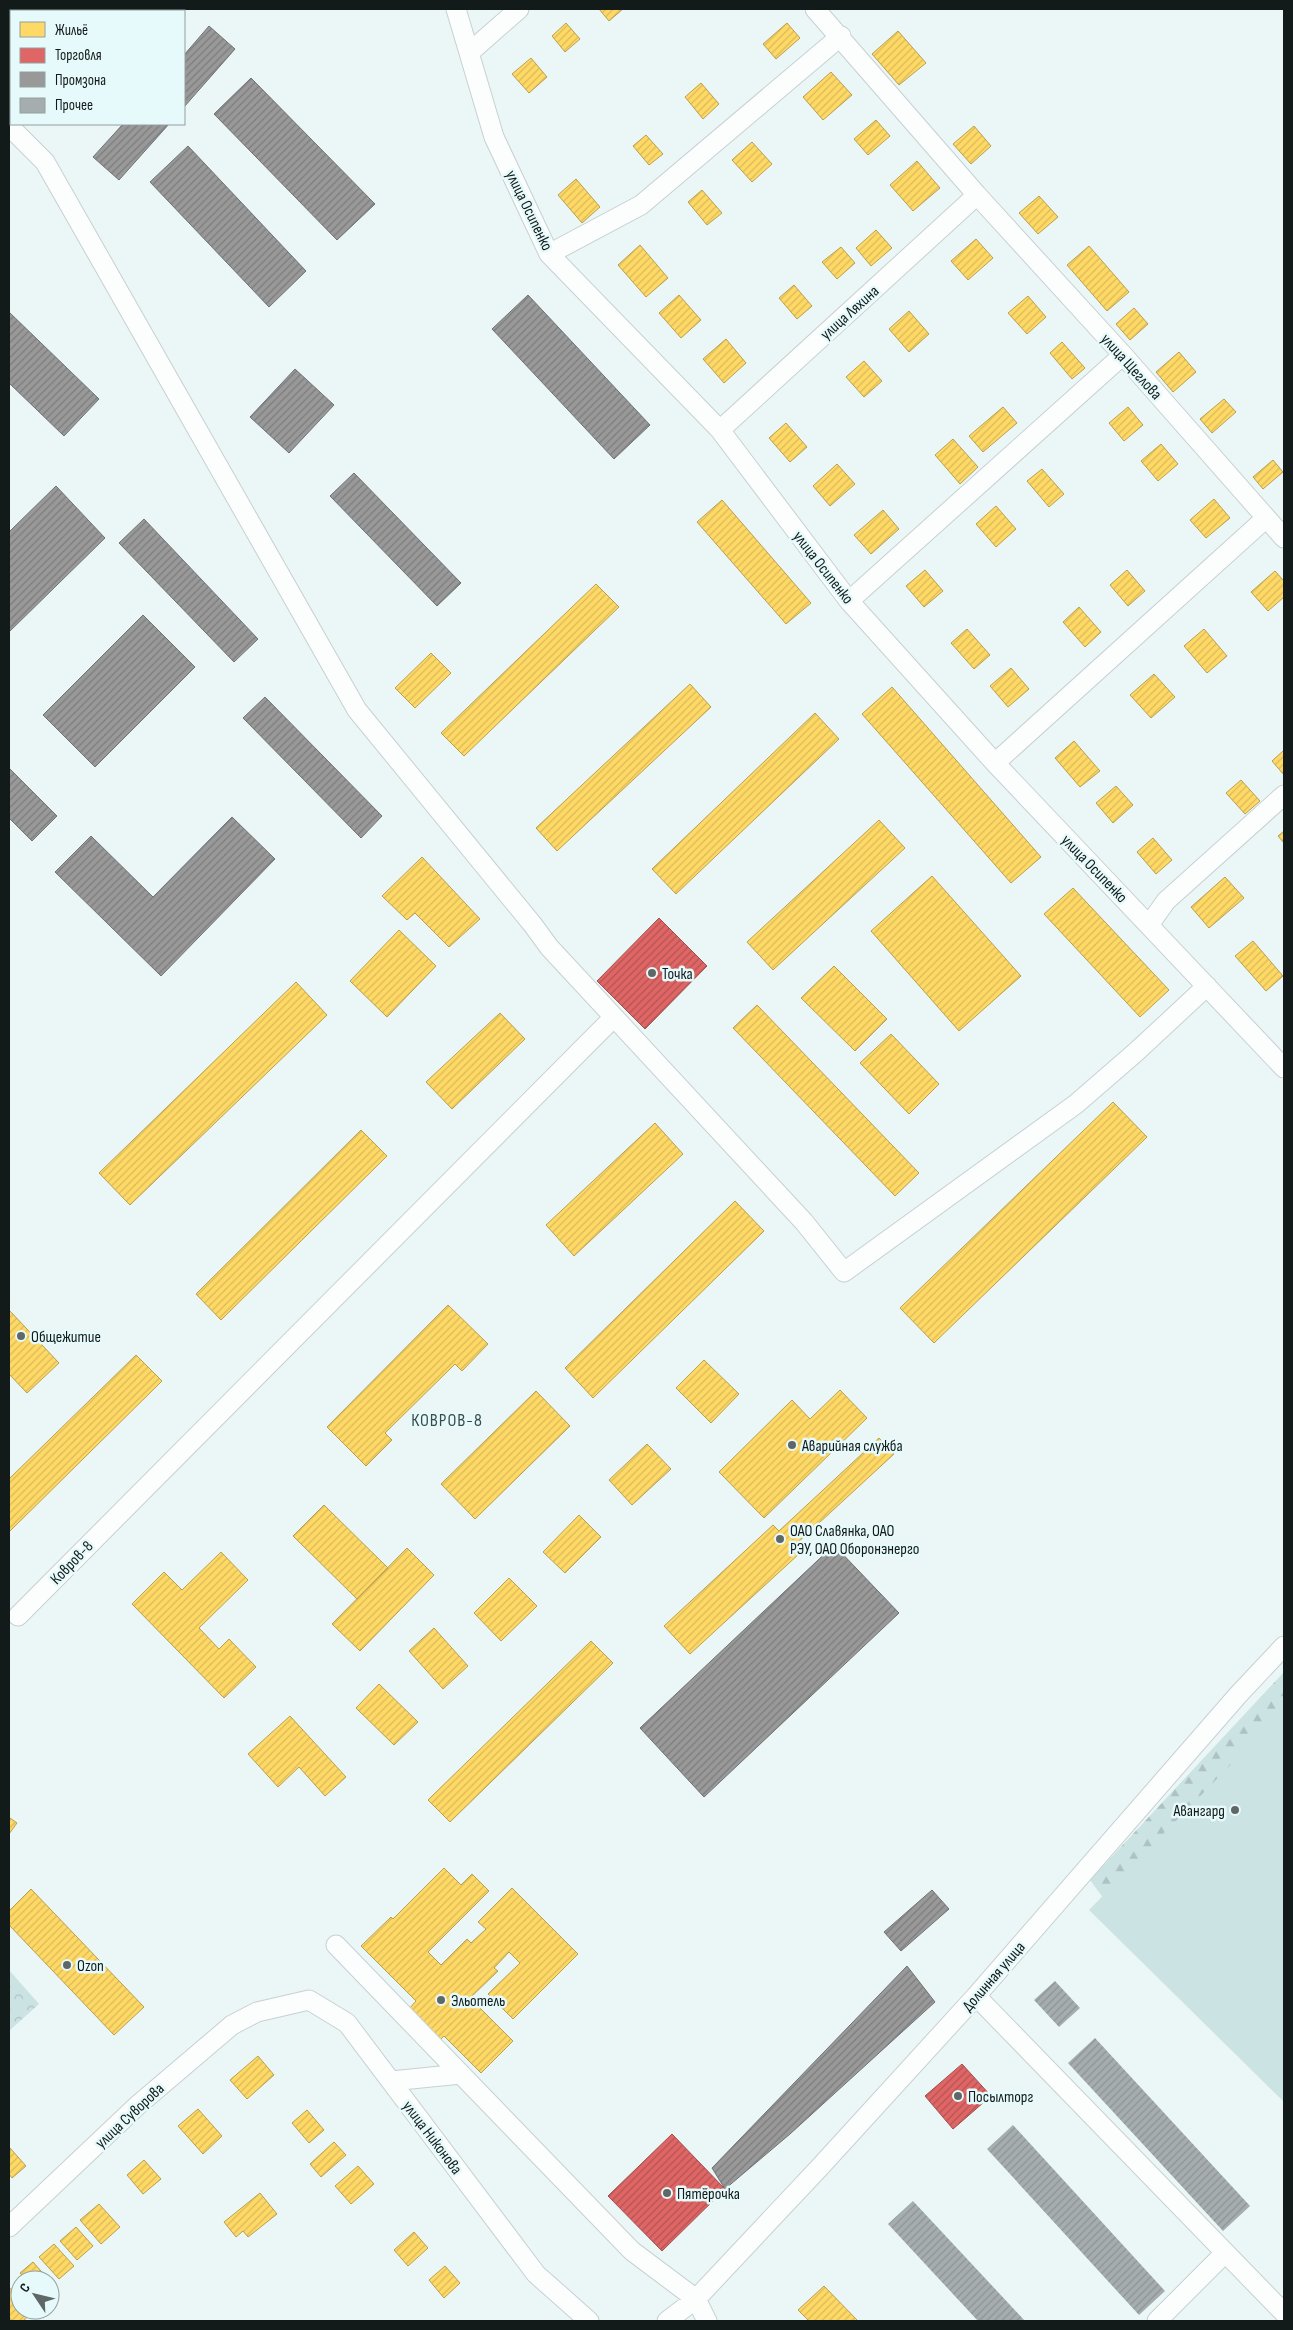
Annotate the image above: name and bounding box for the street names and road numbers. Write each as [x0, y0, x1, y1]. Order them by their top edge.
street label: улица Осипенко [501, 167, 556, 254]
street label: улица Ляхина [817, 282, 883, 344]
street label: улица Щеглова [1096, 330, 1165, 404]
street label: улица Осипенко [788, 528, 857, 608]
street label: улица Осипенко [1057, 831, 1131, 907]
street label: Ковров-8 [47, 1537, 97, 1589]
street label: Долинная улица [959, 1938, 1030, 2016]
street label: улица Суворова [92, 2079, 168, 2153]
street label: улица Никонова [398, 2097, 466, 2178]

